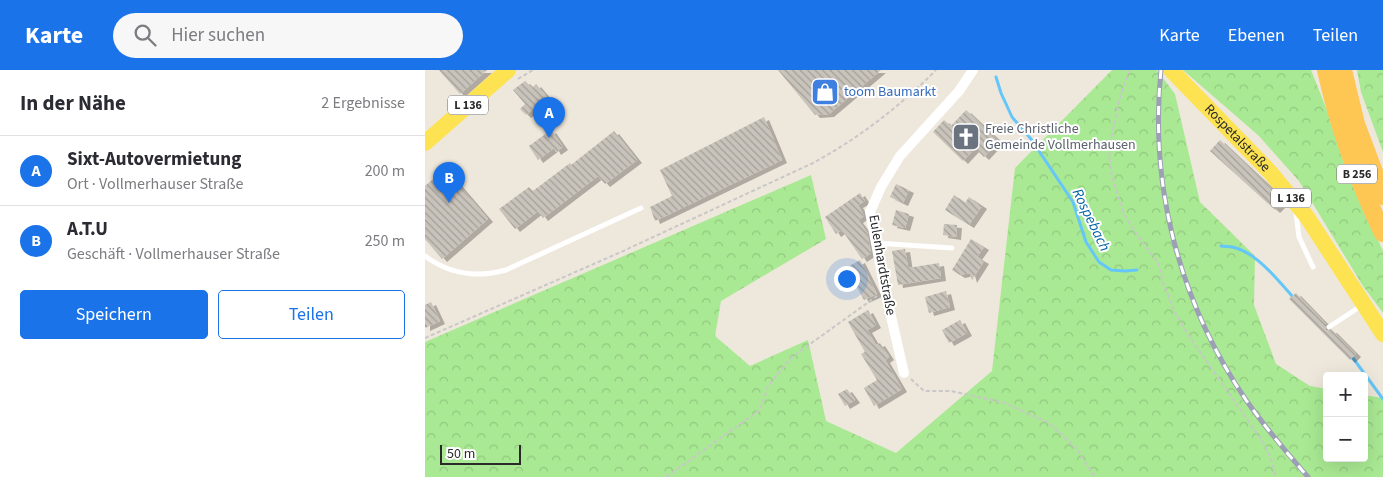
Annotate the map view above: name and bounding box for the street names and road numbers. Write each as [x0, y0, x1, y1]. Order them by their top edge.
road number: L 136 [448, 96, 488, 114]
street label: Rospetalstraße [1199, 100, 1275, 177]
road number: B 256 [1337, 165, 1377, 184]
road number: L 136 [1271, 189, 1311, 208]
street label: Eulenhardtstraße [863, 213, 901, 317]

